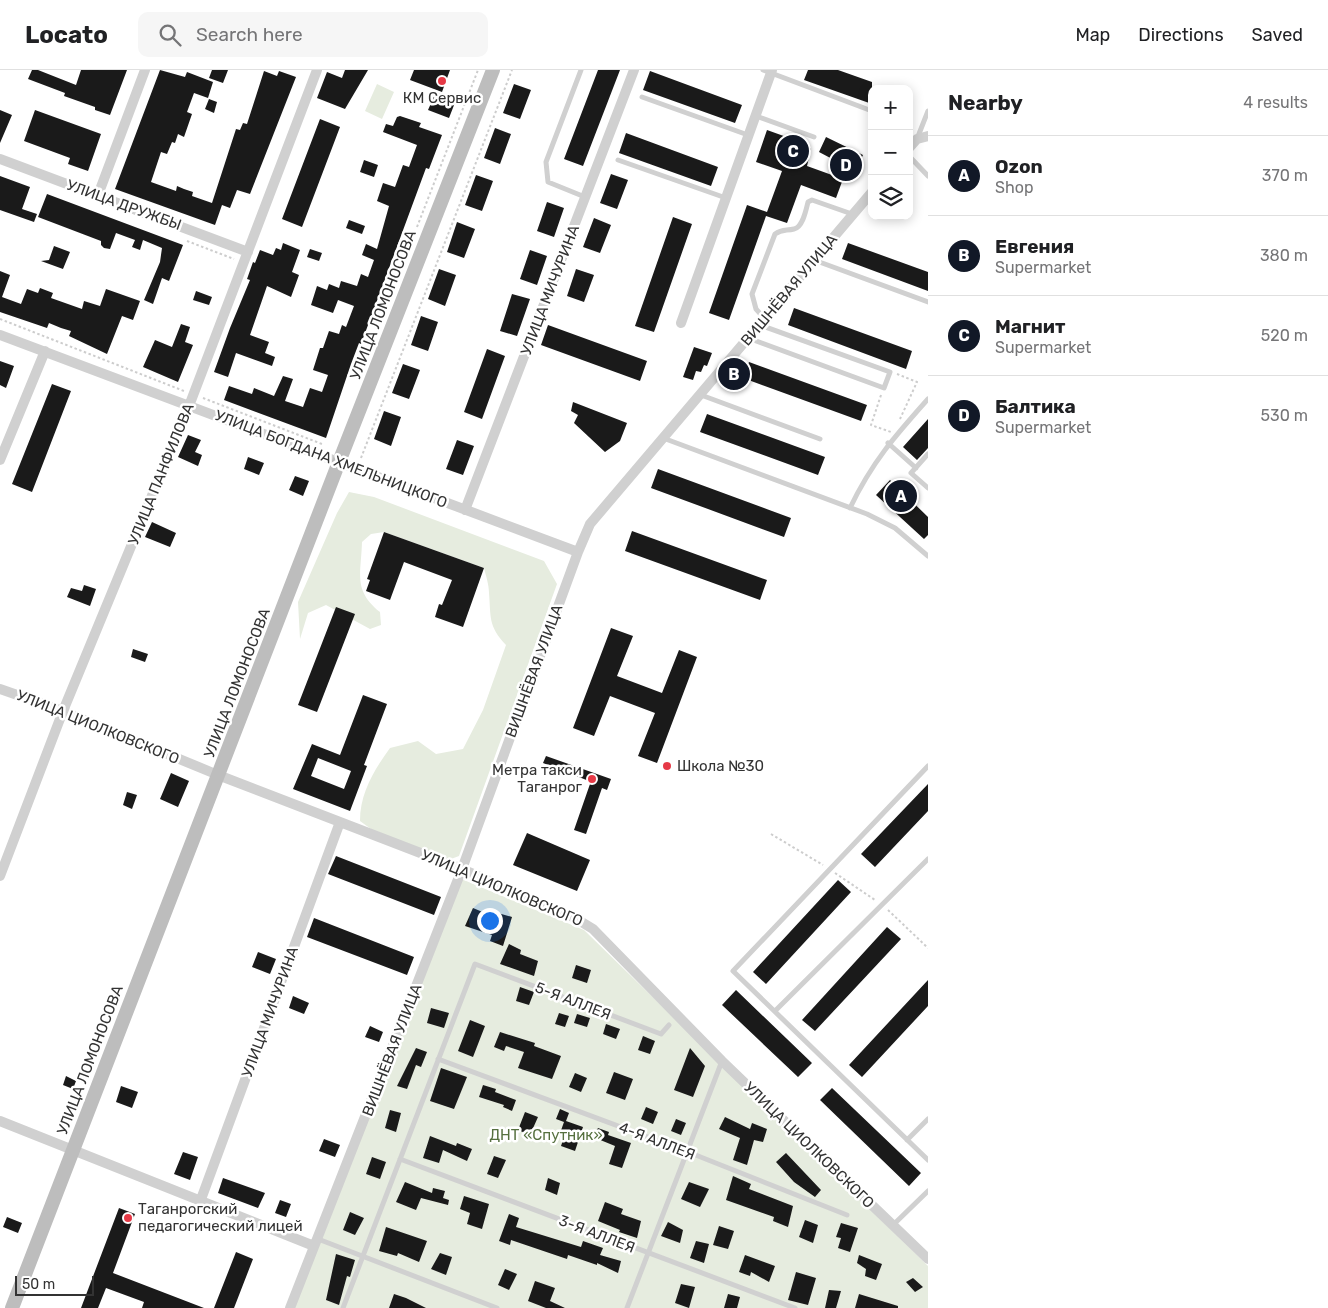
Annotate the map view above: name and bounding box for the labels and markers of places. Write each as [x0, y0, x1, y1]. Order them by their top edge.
marker: КМ Сервис [436, 75, 448, 87]
place label: КМ Сервис [403, 89, 481, 107]
pin: C [777, 132, 809, 170]
pin: D [830, 146, 862, 184]
pin: B [718, 355, 750, 393]
pin: A [885, 477, 917, 515]
place label: Школа №30 [677, 757, 764, 775]
marker: Школа №30 [661, 760, 673, 772]
place label: Метра такси Таганрог [492, 761, 583, 796]
marker: Метра такси Таганрог [586, 773, 598, 785]
place label: Таганрогский педагогический лицей [138, 1200, 303, 1235]
marker: Таганрогский педагогический лицей [122, 1212, 134, 1224]

